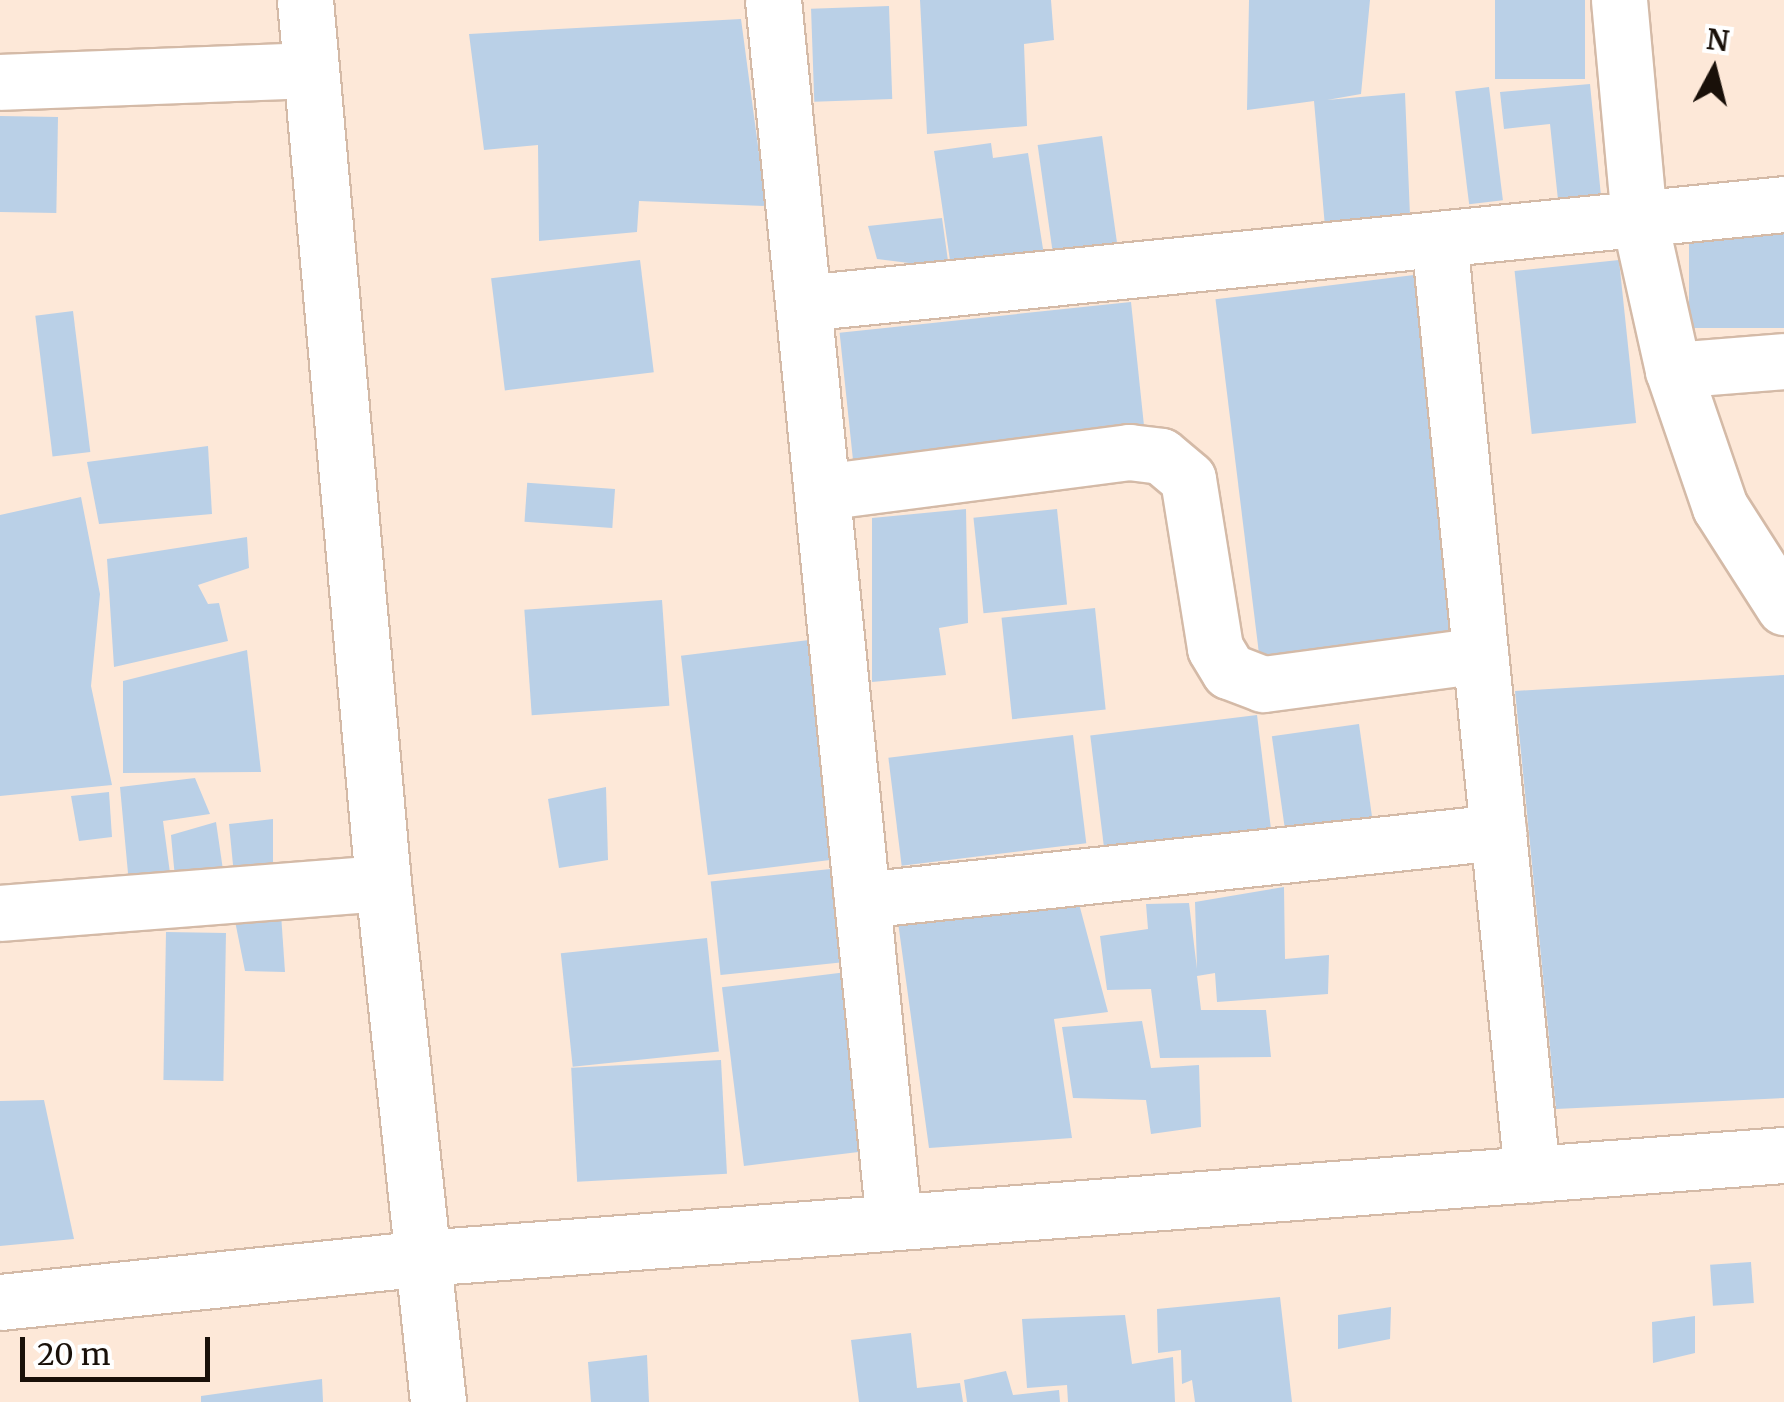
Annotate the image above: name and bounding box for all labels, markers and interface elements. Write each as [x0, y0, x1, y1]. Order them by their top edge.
north arrow [1664, 20, 1764, 120]
text: N [1704, 21, 1731, 59]
scale bar [25, 1317, 215, 1379]
text: 20 m [37, 1335, 110, 1373]

